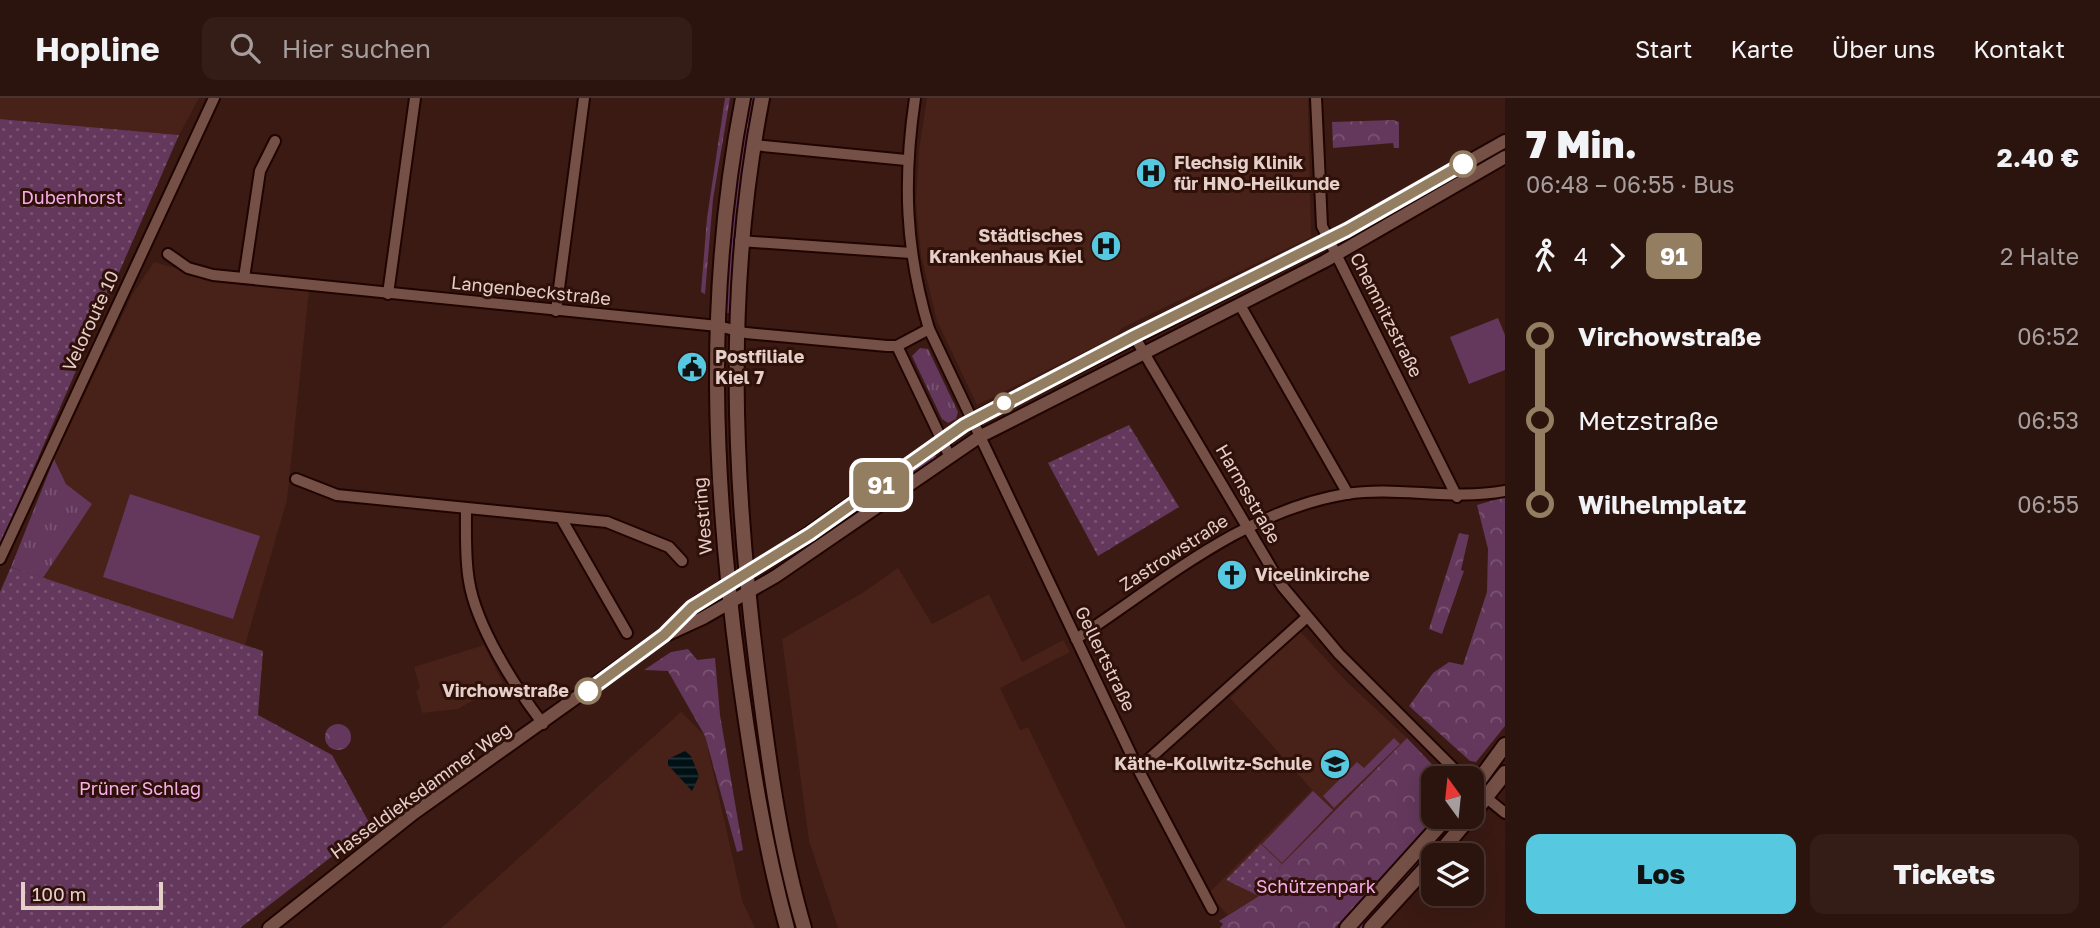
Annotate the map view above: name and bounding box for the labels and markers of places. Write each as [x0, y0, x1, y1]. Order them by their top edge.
place label: Flechsig Klinik für HNO-Heilkunde [1174, 151, 1340, 194]
unlabelled marker [1450, 151, 1476, 177]
hospital icon: Flechsig Klinik für HNO-Heilkunde [1134, 156, 1168, 190]
place label: Städtisches Krankenhaus Kiel [929, 224, 1083, 267]
hospital icon: Städtisches Krankenhaus Kiel [1089, 229, 1123, 263]
place label: Postfiliale Kiel 7 [715, 345, 805, 388]
public building icon: Postfiliale Kiel 7 [675, 350, 709, 384]
unlabelled marker [994, 393, 1014, 413]
church icon: Vicelinkirche [1215, 558, 1249, 592]
place label: Vicelinkirche [1255, 563, 1370, 585]
marker: Virchowstraße [575, 678, 601, 704]
place label: Virchowstraße [442, 679, 569, 701]
school or university icon: Käthe-Kollwitz-Schule [1318, 747, 1352, 781]
place label: Käthe-Kollwitz-Schule [1114, 752, 1312, 774]

